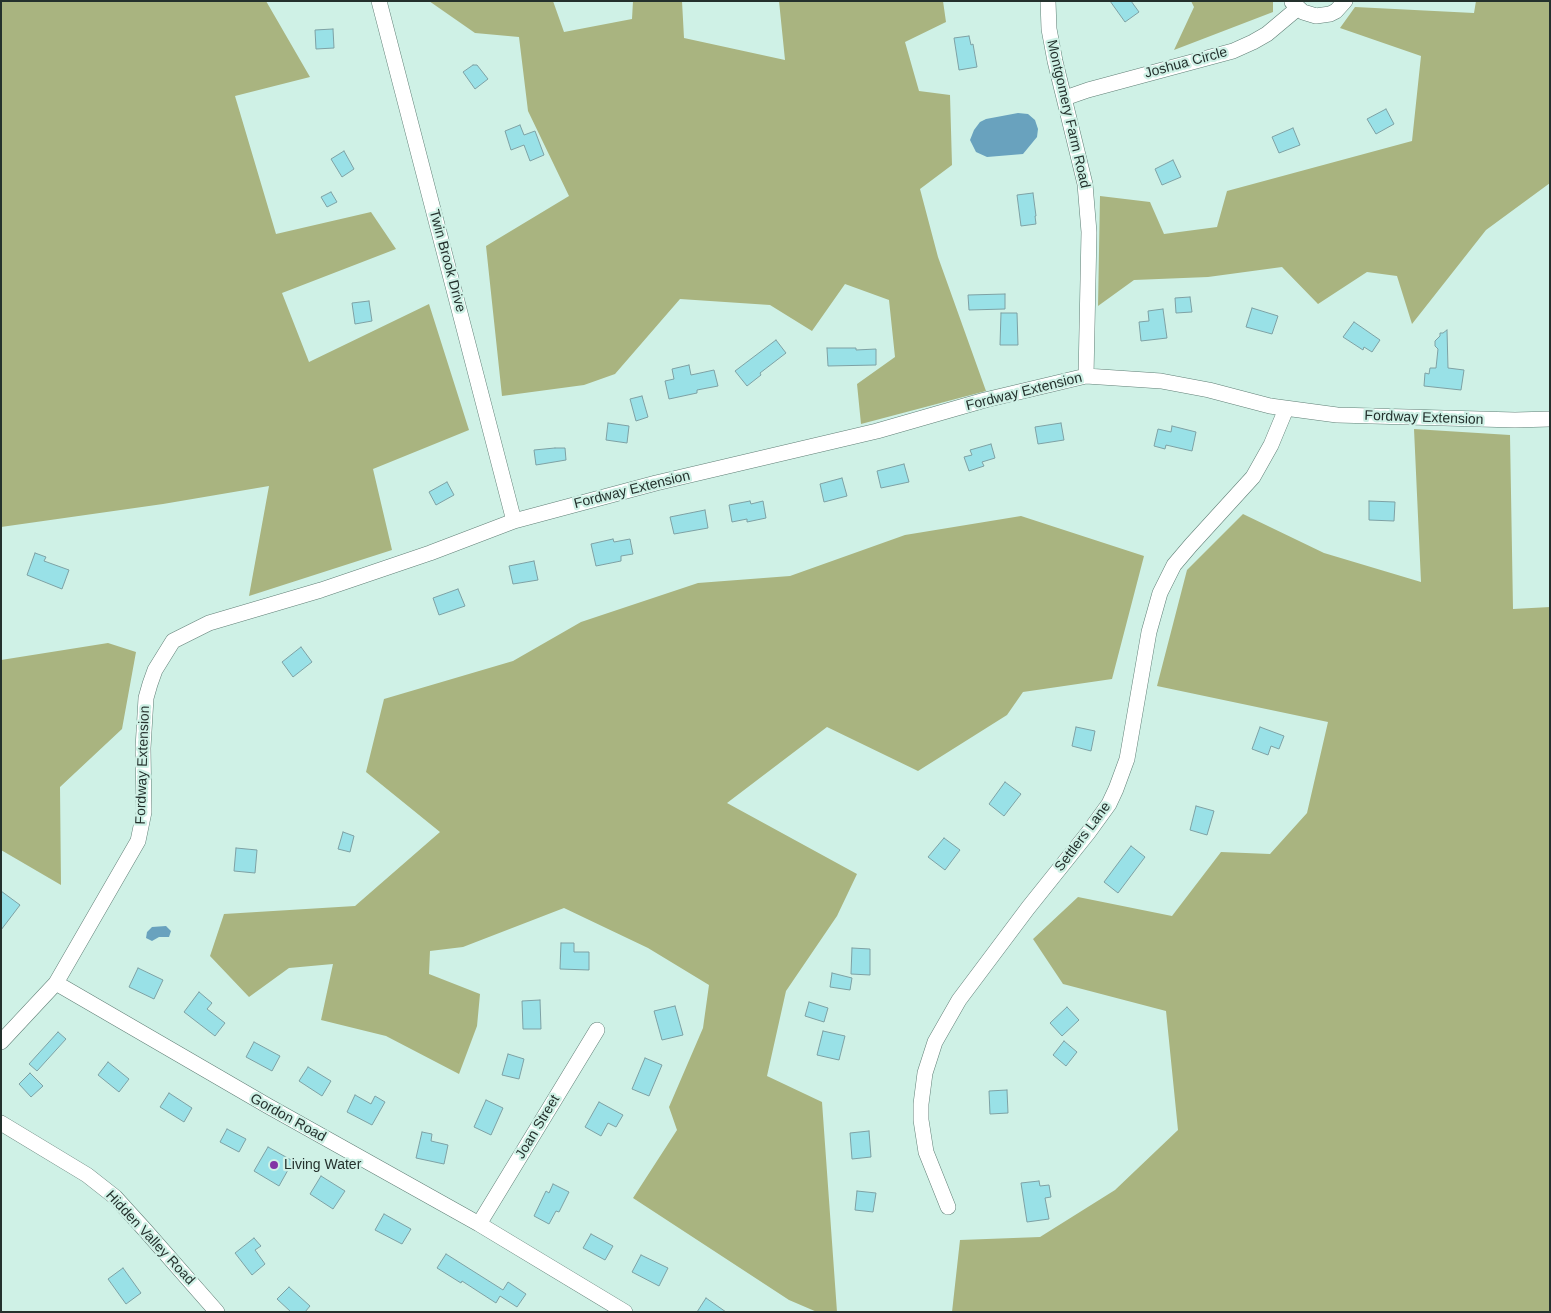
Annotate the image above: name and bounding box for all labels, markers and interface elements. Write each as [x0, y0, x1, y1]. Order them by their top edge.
street label: Montgomery Farm Road [1043, 38, 1093, 190]
street label: Joshua Circle [1143, 44, 1229, 82]
street label: Twin Brook Drive [425, 208, 469, 314]
street label: Fordway Extension [964, 369, 1084, 415]
street label: Fordway Extension [1364, 408, 1484, 428]
street label: Fordway Extension [572, 467, 692, 513]
street label: Fordway Extension [133, 705, 153, 825]
street label: Settlers Lane [1051, 799, 1115, 875]
street label: Gordon Road [247, 1090, 329, 1146]
street label: Joan Street [512, 1092, 564, 1162]
place label: Living Water [284, 1157, 361, 1173]
marker: Living Water [268, 1159, 280, 1171]
street label: Hidden Valley Road [102, 1187, 198, 1289]

